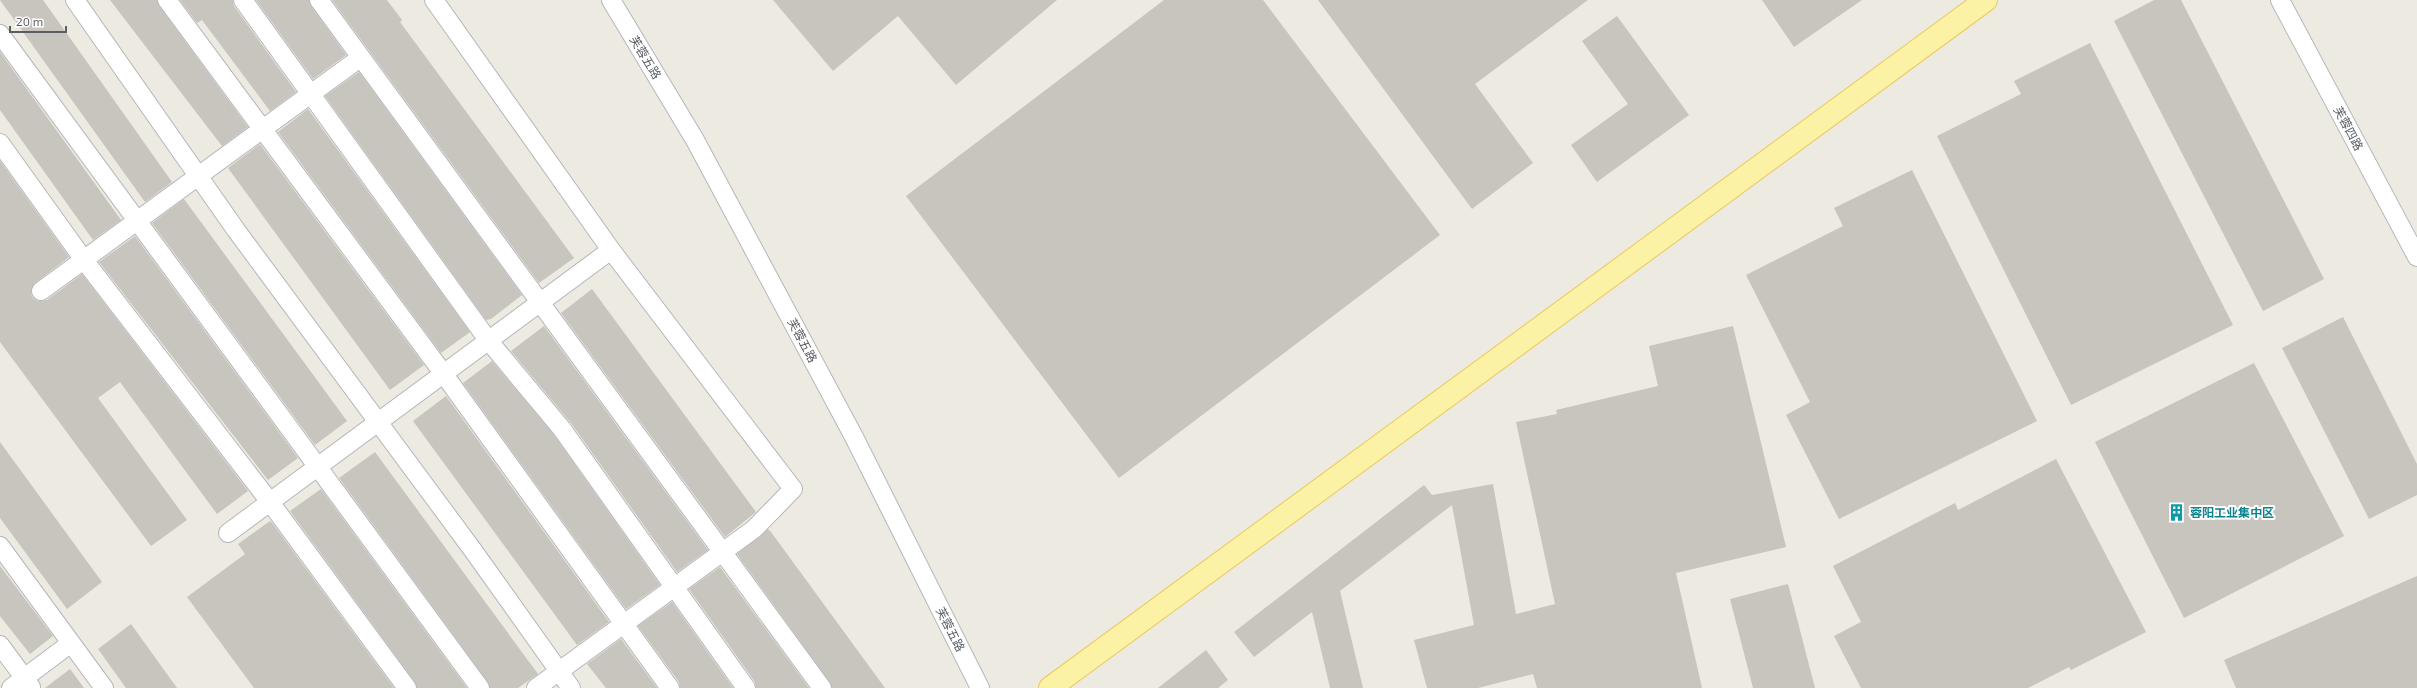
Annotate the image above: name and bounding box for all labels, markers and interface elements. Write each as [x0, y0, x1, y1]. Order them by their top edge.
scale bar [10, 8, 66, 34]
text: 20 m [16, 14, 43, 28]
street label: 芙蓉五路 [628, 33, 664, 81]
street label: 芙蓉四路 [2332, 104, 2366, 152]
street label: 芙蓉五路 [786, 316, 820, 364]
building icon: 蓉阳工业集中区 [2167, 502, 2187, 522]
place label: 蓉阳工业集中区 [2190, 505, 2274, 519]
street label: 芙蓉五路 [934, 604, 968, 654]

